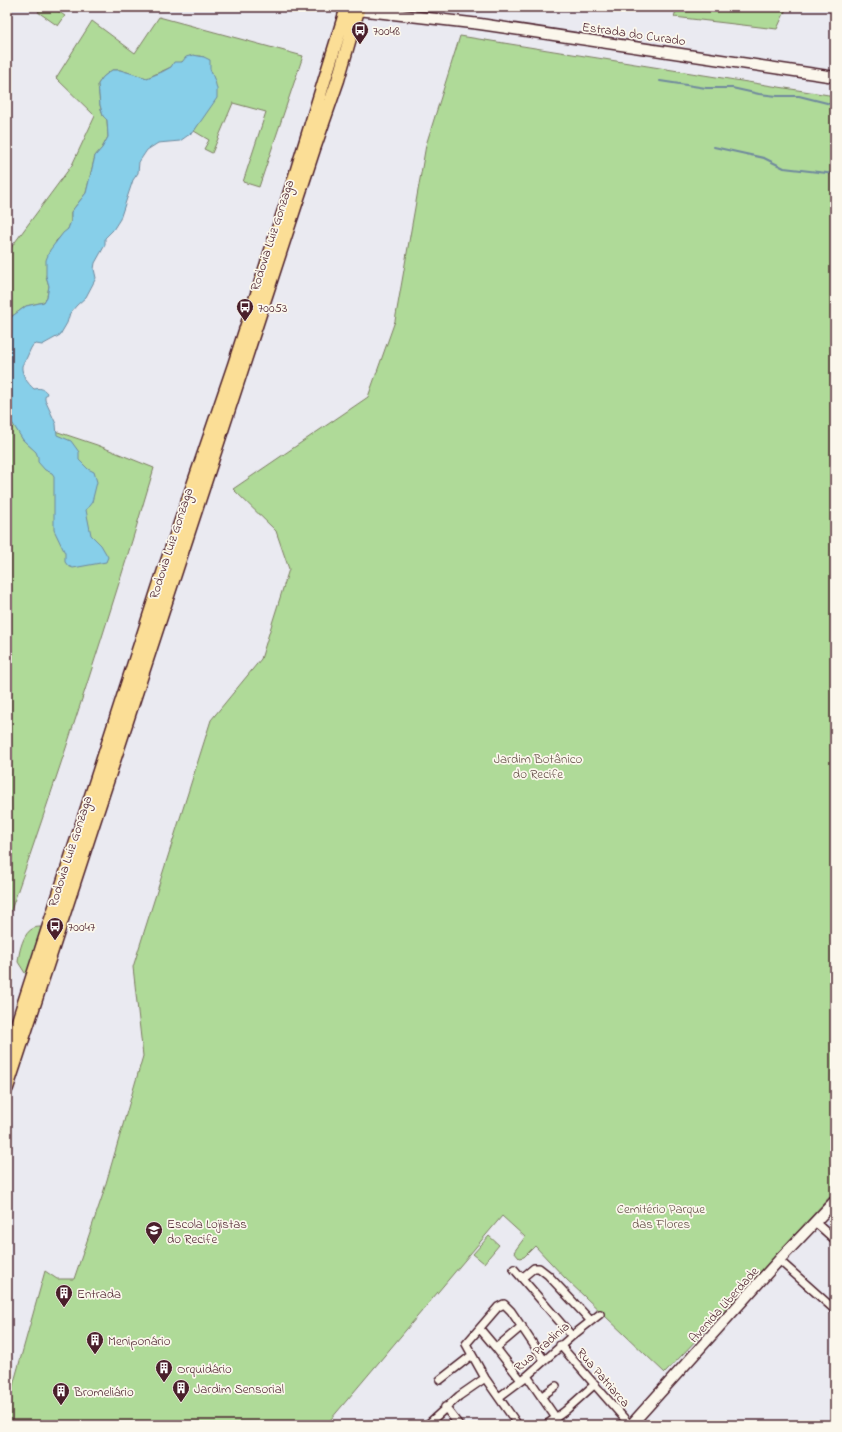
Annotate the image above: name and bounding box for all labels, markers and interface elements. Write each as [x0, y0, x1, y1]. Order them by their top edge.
street label: Estrada do Curado [581, 18, 687, 51]
bus stop icon: 70048 [350, 20, 370, 45]
place label: 70048 [373, 22, 400, 41]
street label: Rodovia Luiz Gonzaga [246, 178, 300, 294]
bus stop icon: 70053 [235, 297, 255, 322]
place label: 70053 [258, 299, 287, 318]
street label: Rodovia Luiz Gonzaga [145, 486, 199, 602]
park label: Jardim Botânico do Recife [494, 750, 583, 784]
street label: Rodovia Luiz Gonzaga [44, 794, 98, 910]
bus stop icon: 70047 [45, 916, 65, 941]
place label: 70047 [68, 918, 96, 937]
park label: Cemitério Parque das Flores [617, 1200, 705, 1234]
place label: Escola Lojistas do Recife [167, 1215, 247, 1249]
school or university icon: Escola Lojistas do Recife [144, 1220, 164, 1245]
street label: Avenida Liberdade [685, 1263, 764, 1347]
building icon: Entrada [54, 1283, 74, 1308]
place label: Entrada [77, 1285, 121, 1304]
street label: Rua Pradinia [510, 1318, 574, 1377]
building icon: Meniponário [85, 1330, 105, 1355]
place label: Meniponário [108, 1332, 171, 1351]
street label: Rua Patriarca [572, 1344, 634, 1412]
building icon: Orquidário [154, 1358, 174, 1383]
place label: Orquidário [177, 1360, 232, 1379]
building icon: Jardim Sensorial [171, 1378, 191, 1403]
place label: Jardim Sensorial [194, 1380, 284, 1399]
building icon: Bromeliário [51, 1381, 71, 1406]
place label: Bromeliário [73, 1383, 134, 1402]

